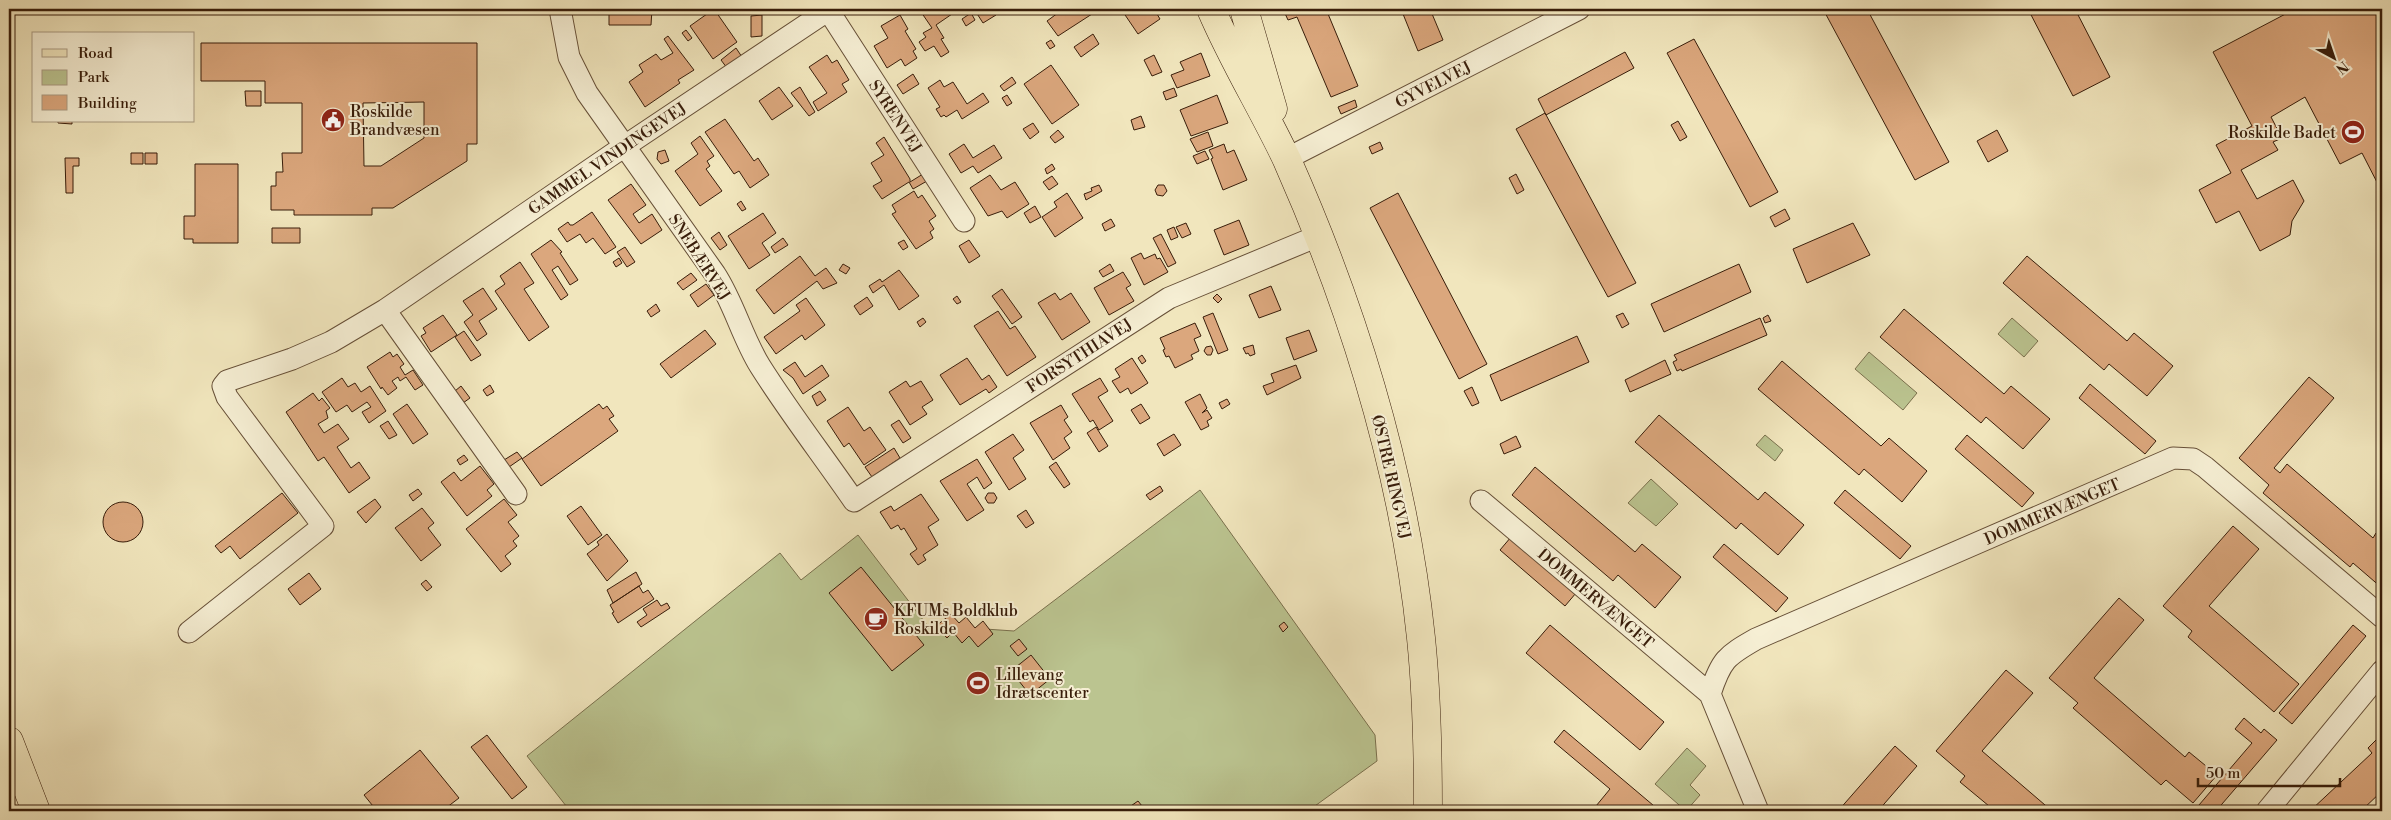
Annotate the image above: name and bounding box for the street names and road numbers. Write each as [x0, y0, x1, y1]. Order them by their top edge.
street label: GYVELVEJ [1392, 57, 1475, 113]
street label: SYRENVEJ [864, 76, 926, 157]
street label: GAMMEL VINDINGEVEJ [525, 98, 691, 219]
street label: SNEBÆRVEJ [664, 210, 735, 305]
street label: FORSYTHIAVEJ [1023, 314, 1136, 398]
street label: ØSTRE RINGVEJ [1367, 413, 1415, 541]
street label: DOMMERVÆNGET [1981, 474, 2123, 550]
street label: DOMMERVÆNGET [1533, 544, 1658, 653]

